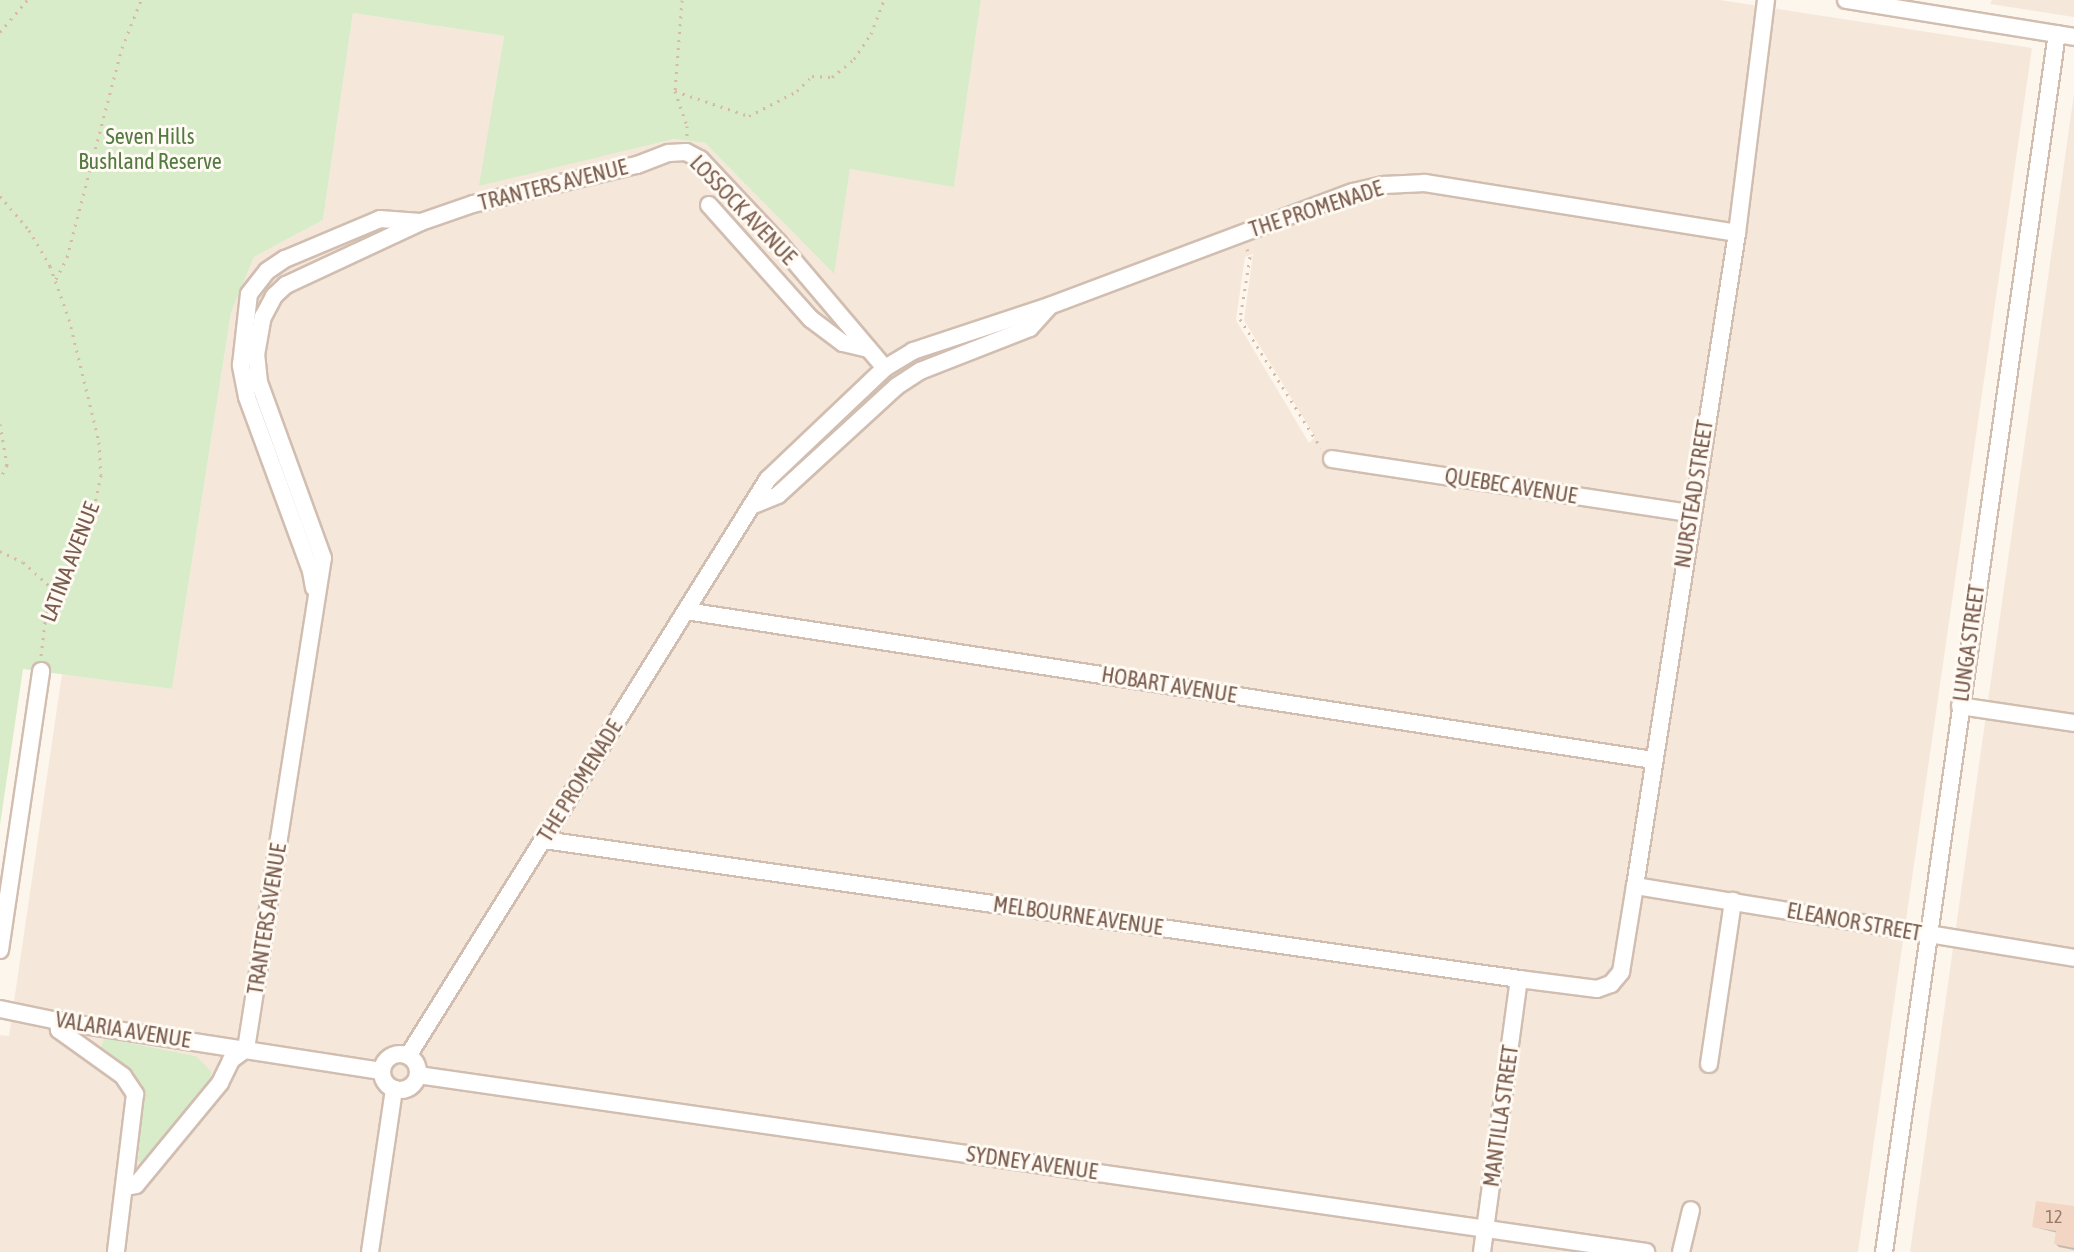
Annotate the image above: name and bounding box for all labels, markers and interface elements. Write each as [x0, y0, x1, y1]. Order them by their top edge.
park label: Seven Hills Bushland Reserve [78, 123, 222, 174]
street label: LOSSOCK AVENUE [684, 150, 802, 270]
street label: TRANTERS AVENUE [476, 154, 630, 216]
street label: THE PROMENADE [1246, 175, 1386, 243]
street label: NURSTEAD STREET [1669, 418, 1719, 570]
street label: QUEBEC AVENUE [1443, 463, 1579, 509]
street label: LATINA AVENUE [35, 498, 105, 626]
street label: LUNGA STREET [1948, 583, 1990, 703]
street label: HOBART AVENUE [1100, 661, 1238, 709]
street label: THE PROMENADE [532, 715, 628, 847]
street label: TRANTERS AVENUE [242, 842, 292, 996]
street label: MELBOURNE AVENUE [991, 891, 1165, 941]
street label: ELEANOR STREET [1785, 897, 1923, 947]
street label: VALARIA AVENUE [53, 1006, 193, 1054]
street label: MANTILLA STREET [1478, 1043, 1524, 1189]
street label: SYDNEY AVENUE [965, 1141, 1099, 1185]
house number: 12 [2046, 1206, 2062, 1228]

